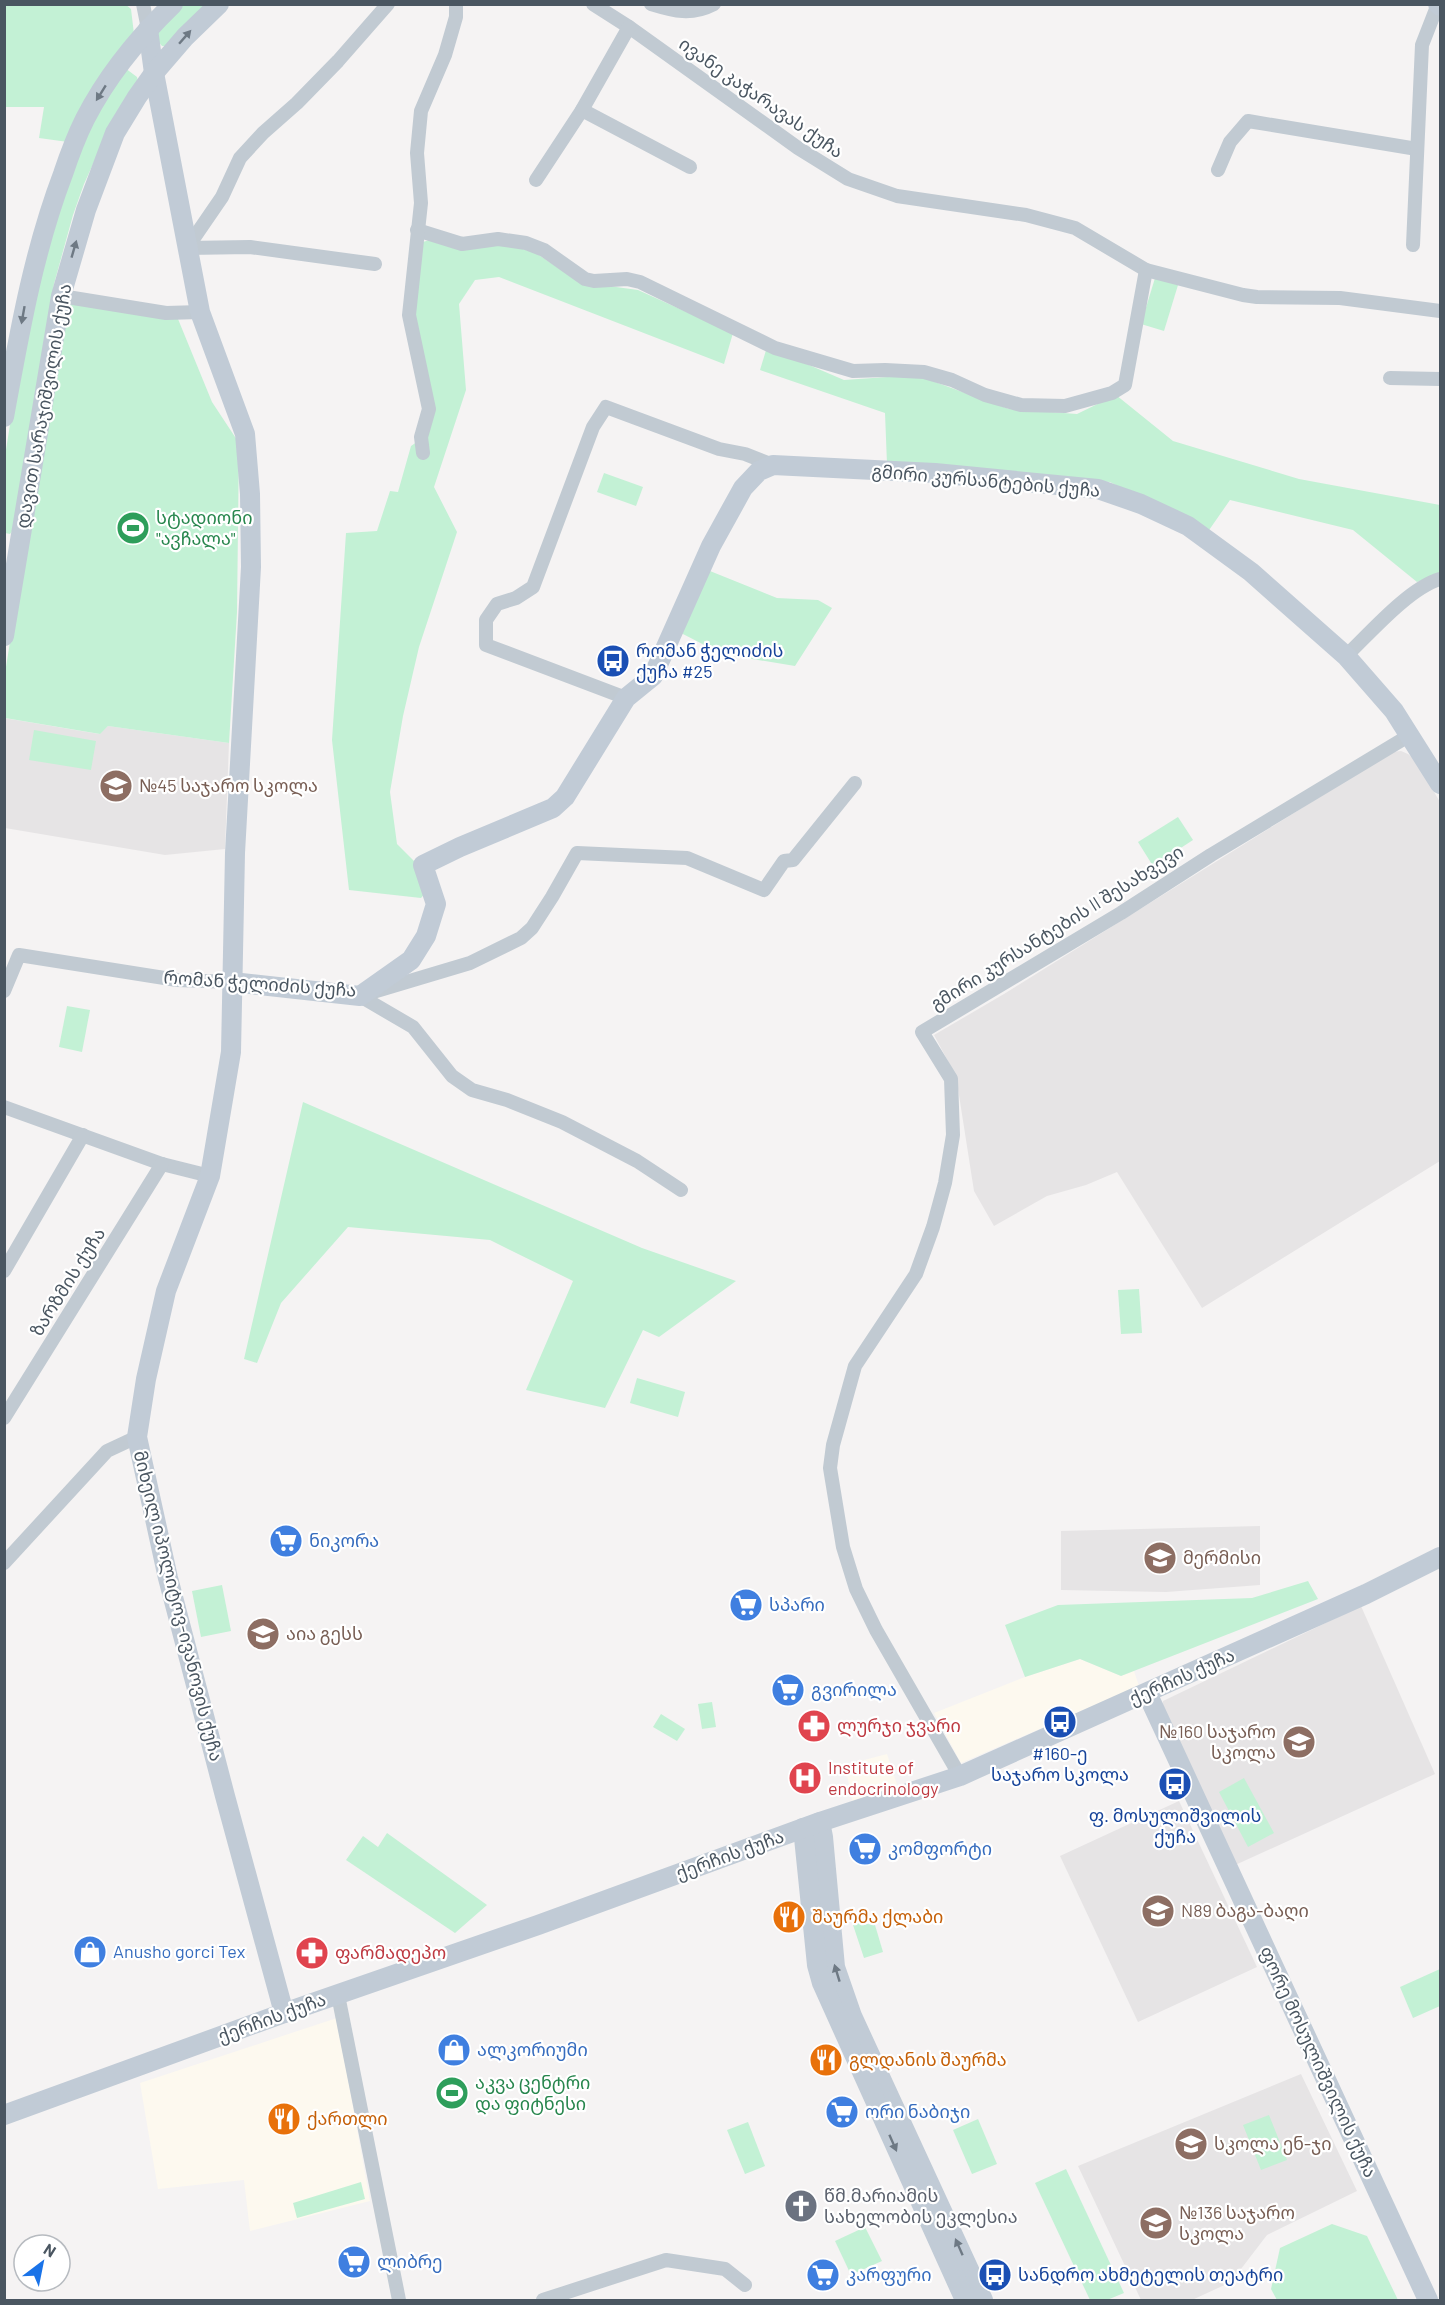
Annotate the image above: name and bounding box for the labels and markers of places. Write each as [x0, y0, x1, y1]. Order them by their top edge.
place label: სტადიონი "ავჩალა" [156, 506, 252, 550]
sports icon: სტადიონი "ავჩალა" [115, 510, 151, 546]
place label: რომან ჭელიძის ქუჩა #25 [636, 639, 783, 683]
bus stop icon: რომან ჭელიძის ქუჩა #25 [595, 643, 631, 679]
school or university icon: №45 საჯარო სკოლა [98, 768, 134, 804]
place label: №45 საჯარო სკოლა [139, 774, 318, 797]
supermarket icon: ნიკორა [268, 1523, 304, 1559]
place label: ნიკორა [309, 1529, 379, 1552]
school or university icon: მერმისი [1142, 1540, 1178, 1576]
place label: მერმისი [1183, 1546, 1261, 1569]
supermarket icon: სპარი [728, 1587, 764, 1623]
place label: სპარი [769, 1593, 825, 1615]
school or university icon: აია გესს [245, 1616, 281, 1652]
place label: აია გესს [286, 1622, 363, 1645]
supermarket icon: გვირილა [770, 1672, 806, 1708]
place label: გვირილა [811, 1678, 897, 1701]
bus stop icon: #160-ე საჯარო სკოლა [1042, 1704, 1078, 1740]
pharmacy icon: ლურჯი ჯვარი [796, 1708, 832, 1744]
place label: ლურჯი ჯვარი [837, 1714, 961, 1737]
place label: №160 საჯარო სკოლა [1159, 1720, 1276, 1764]
school or university icon: №160 საჯარო სკოლა [1281, 1724, 1317, 1760]
place label: #160-ე საჯარო სკოლა [991, 1742, 1129, 1786]
place label: Institute of endocrinology [828, 1756, 939, 1799]
hospital icon: Institute of endocrinology [787, 1760, 823, 1796]
bus stop icon: ფ. მოსულიშვილის ქუჩა [1157, 1766, 1193, 1802]
place label: ფ. მოსულიშვილის ქუჩა [1089, 1804, 1261, 1848]
supermarket icon: კომფორტი [847, 1831, 883, 1867]
place label: კომფორტი [888, 1837, 992, 1860]
school or university icon: N89 ბაგა-ბაღი [1140, 1893, 1176, 1929]
restaurant icon: შაურმა ქლაბი [771, 1899, 807, 1935]
place label: N89 ბაგა-ბაღი [1181, 1899, 1309, 1922]
place label: შაურმა ქლაბი [812, 1905, 943, 1928]
shop icon: Anusho gorci Tex [72, 1934, 108, 1970]
pharmacy icon: ფარმადეპო [294, 1935, 330, 1971]
place label: Anusho gorci Tex [113, 1940, 246, 1962]
place label: ფარმადეპო [335, 1941, 446, 1964]
shop icon: ალკორიუმი [436, 2032, 472, 2068]
place label: ალკორიუმი [477, 2038, 588, 2061]
restaurant icon: გლდანის შაურმა [808, 2042, 844, 2078]
place label: გლდანის შაურმა [849, 2048, 1007, 2071]
place label: აკვა ცენტრი და ფიტნესი [475, 2071, 590, 2115]
sports icon: აკვა ცენტრი და ფიტნესი [434, 2075, 470, 2111]
supermarket icon: ორი ნაბიჯი [824, 2094, 860, 2130]
place label: ორი ნაბიჯი [865, 2100, 970, 2123]
restaurant icon: ქართლი [266, 2101, 302, 2137]
place label: ქართლი [307, 2107, 388, 2130]
school or university icon: სკოლა ენ-ჯი [1173, 2126, 1209, 2162]
place label: სკოლა ენ-ჯი [1214, 2132, 1332, 2155]
place label: წმ.მარიამის სახელობის ეკლესია [824, 2184, 1018, 2228]
church icon: წმ.მარიამის სახელობის ეკლესია [783, 2188, 819, 2224]
place label: №136 საჯარო სკოლა [1179, 2201, 1295, 2245]
school or university icon: №136 საჯარო სკოლა [1138, 2205, 1174, 2241]
supermarket icon: ლიბრე [336, 2244, 372, 2280]
place label: ლიბრე [377, 2250, 443, 2273]
supermarket icon: კარფური [805, 2257, 841, 2293]
bus stop icon: სანდრო ახმეტელის თეატრი [977, 2257, 1013, 2293]
place label: კარფური [846, 2263, 932, 2286]
place label: სანდრო ახმეტელის თეატრი [1018, 2263, 1283, 2286]

